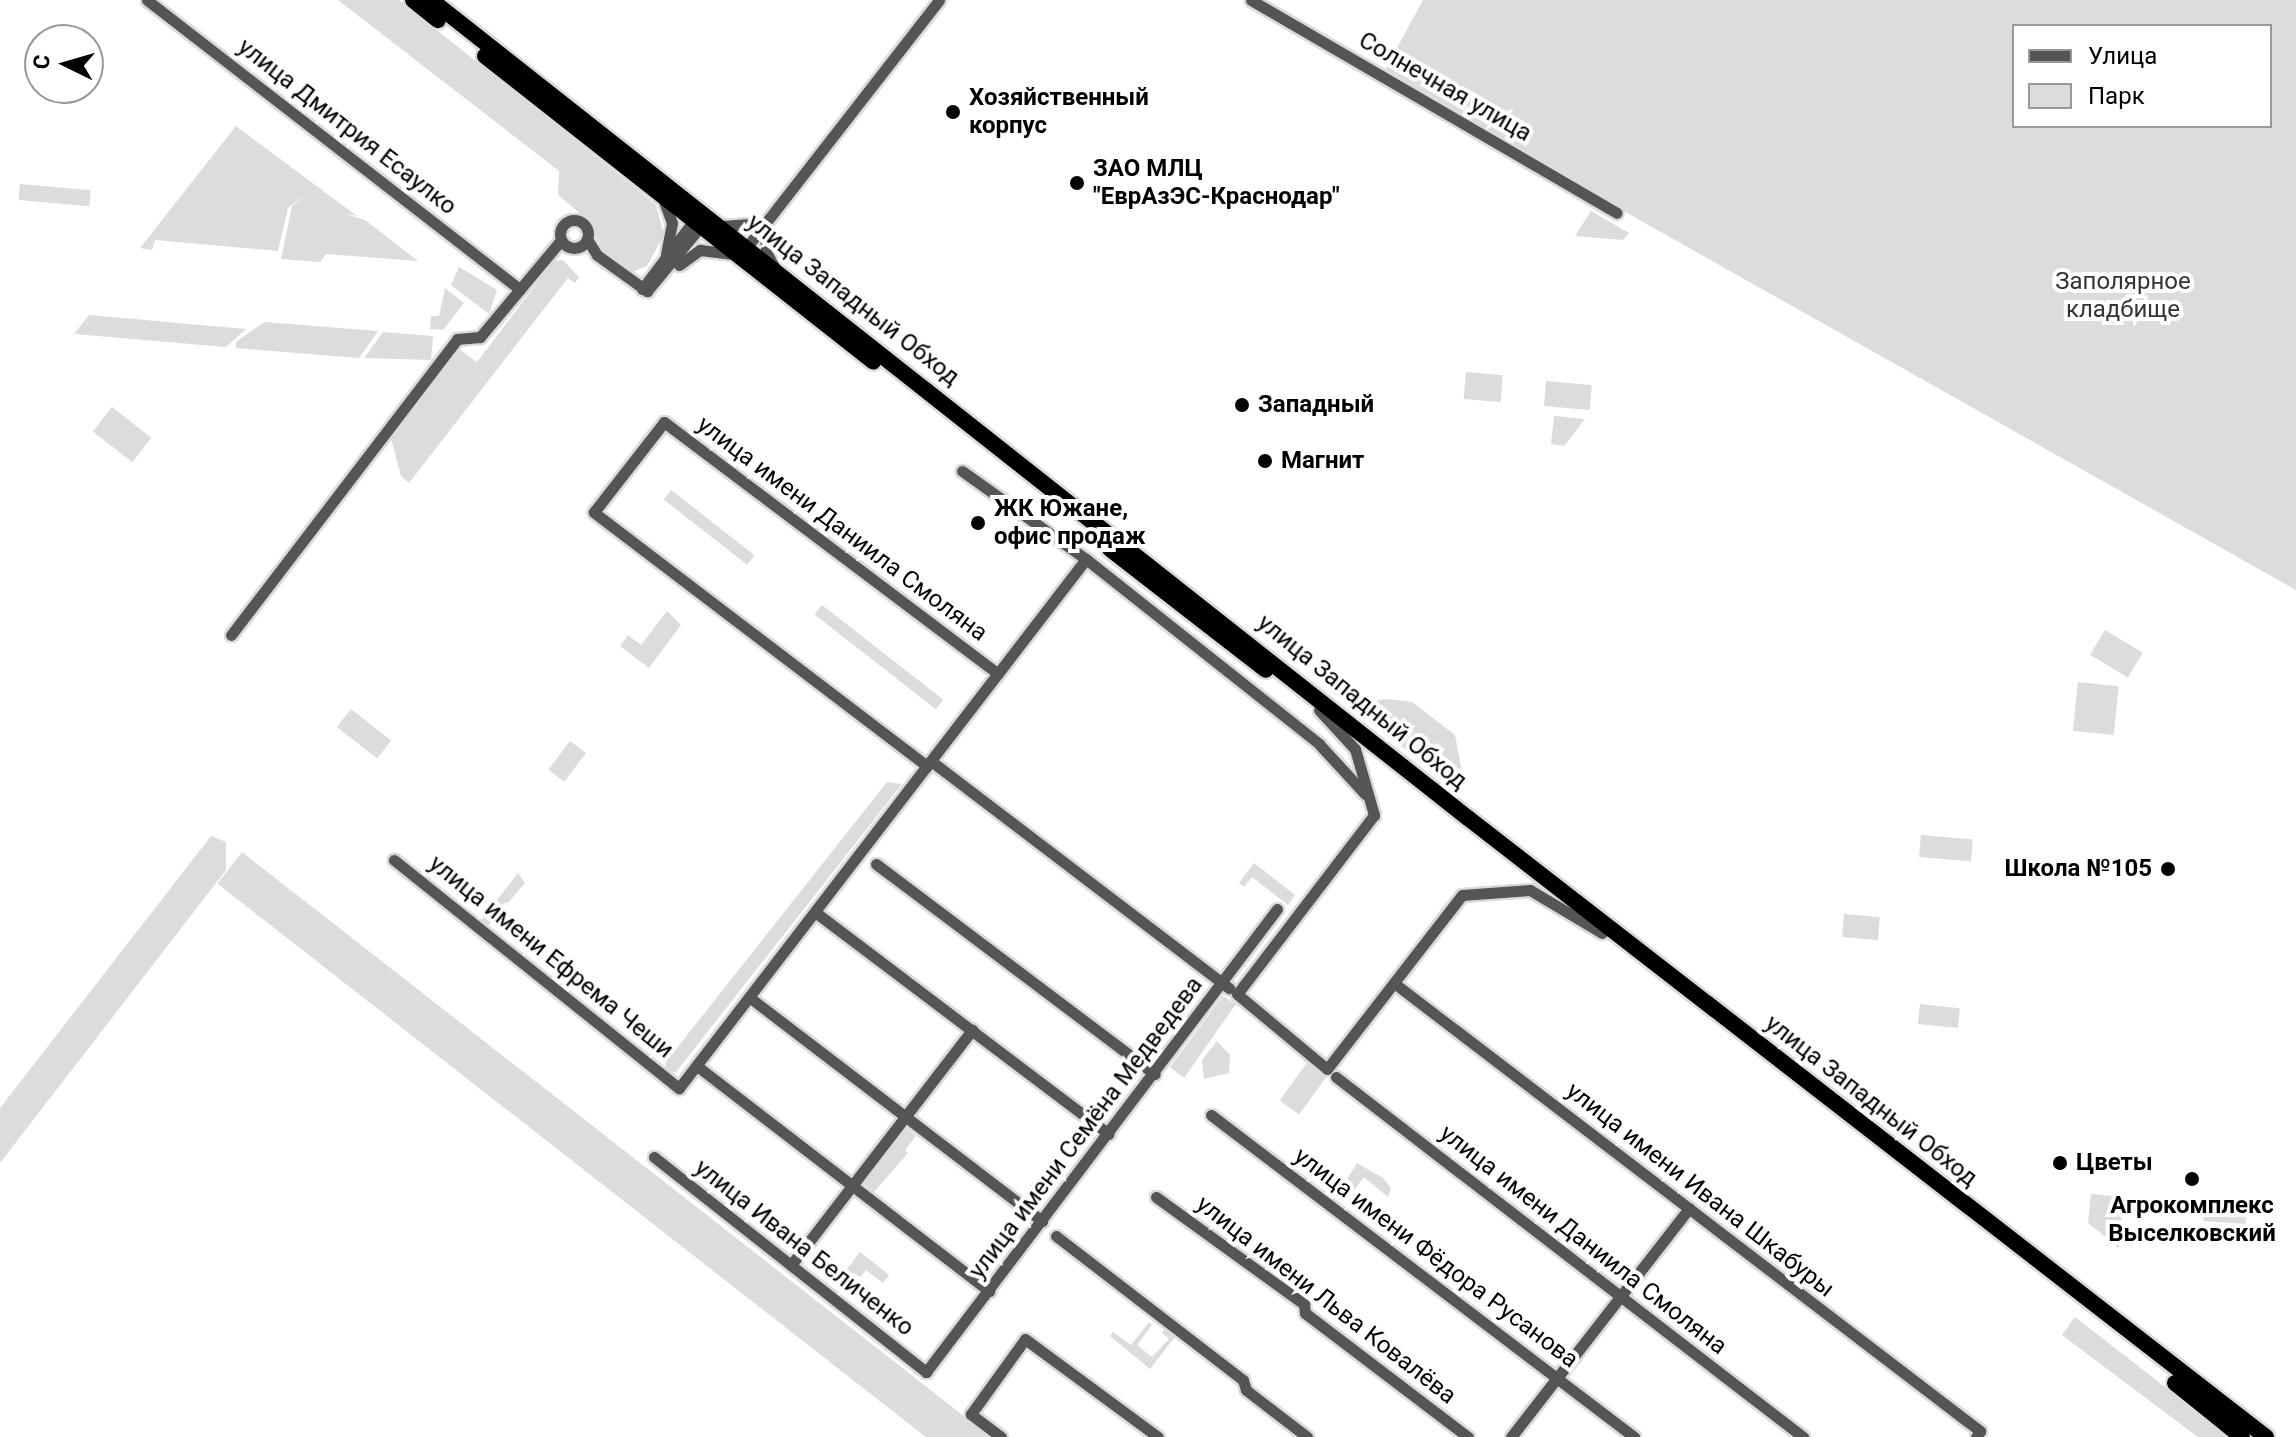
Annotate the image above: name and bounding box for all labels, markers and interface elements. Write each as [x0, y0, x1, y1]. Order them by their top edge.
north arrow [24, 24, 104, 104]
legend [2012, 24, 2272, 128]
street label: Солнечная улица [1354, 26, 1536, 148]
street label: улица Дмитрия Есаулко [232, 33, 462, 221]
text: Улица [2088, 42, 2157, 70]
text: С [29, 54, 55, 70]
text: Парк [2088, 82, 2145, 110]
place label: Хозяйственный корпус [969, 84, 1149, 140]
marker: Хозяйственный корпус [944, 103, 962, 121]
place label: ЗАО МЛЦ "ЕврАзЭС-Краснодар" [1093, 155, 1340, 211]
marker: ЗАО МЛЦ "ЕврАзЭС-Краснодар" [1068, 174, 1086, 192]
street label: улица Западный Обход [741, 208, 965, 392]
park label: Заполярное кладбище [2055, 268, 2191, 324]
place label: Западный [1258, 391, 1374, 419]
marker: Западный [1233, 396, 1251, 414]
street label: улица имени Даниила Смоляна [691, 410, 993, 648]
place label: Магнит [1281, 447, 1364, 475]
marker: Магнит [1256, 452, 1274, 470]
place label: ЖК Южане, офис продаж [994, 495, 1146, 551]
marker: ЖК Южане, офис продаж [969, 514, 987, 532]
street label: улица Западный Обход [1251, 609, 1473, 795]
street label: улица имени Ефрема Чеши [423, 849, 679, 1065]
place label: Школа №105 [2005, 855, 2152, 883]
marker: Школа №105 [2159, 860, 2177, 878]
street label: улица имени Семёна Медведева [963, 972, 1209, 1284]
street label: улица Западный Обход [1759, 1009, 1983, 1193]
street label: улица имени Ивана Шкабуры [1560, 1076, 1840, 1304]
street label: улица имени Даниила Смоляна [1434, 1119, 1732, 1361]
street label: улица имени Фёдора Русанова [1288, 1142, 1584, 1374]
place label: Цветы [2076, 1149, 2153, 1177]
street label: улица Ивана Беличенко [689, 1153, 919, 1343]
marker: Цветы [2051, 1154, 2069, 1172]
marker: Агрокомплекс Выселковский [2183, 1170, 2201, 1188]
street label: улица имени Льва Ковалёва [1190, 1190, 1462, 1410]
place label: Агрокомплекс Выселковский [2108, 1192, 2276, 1248]

